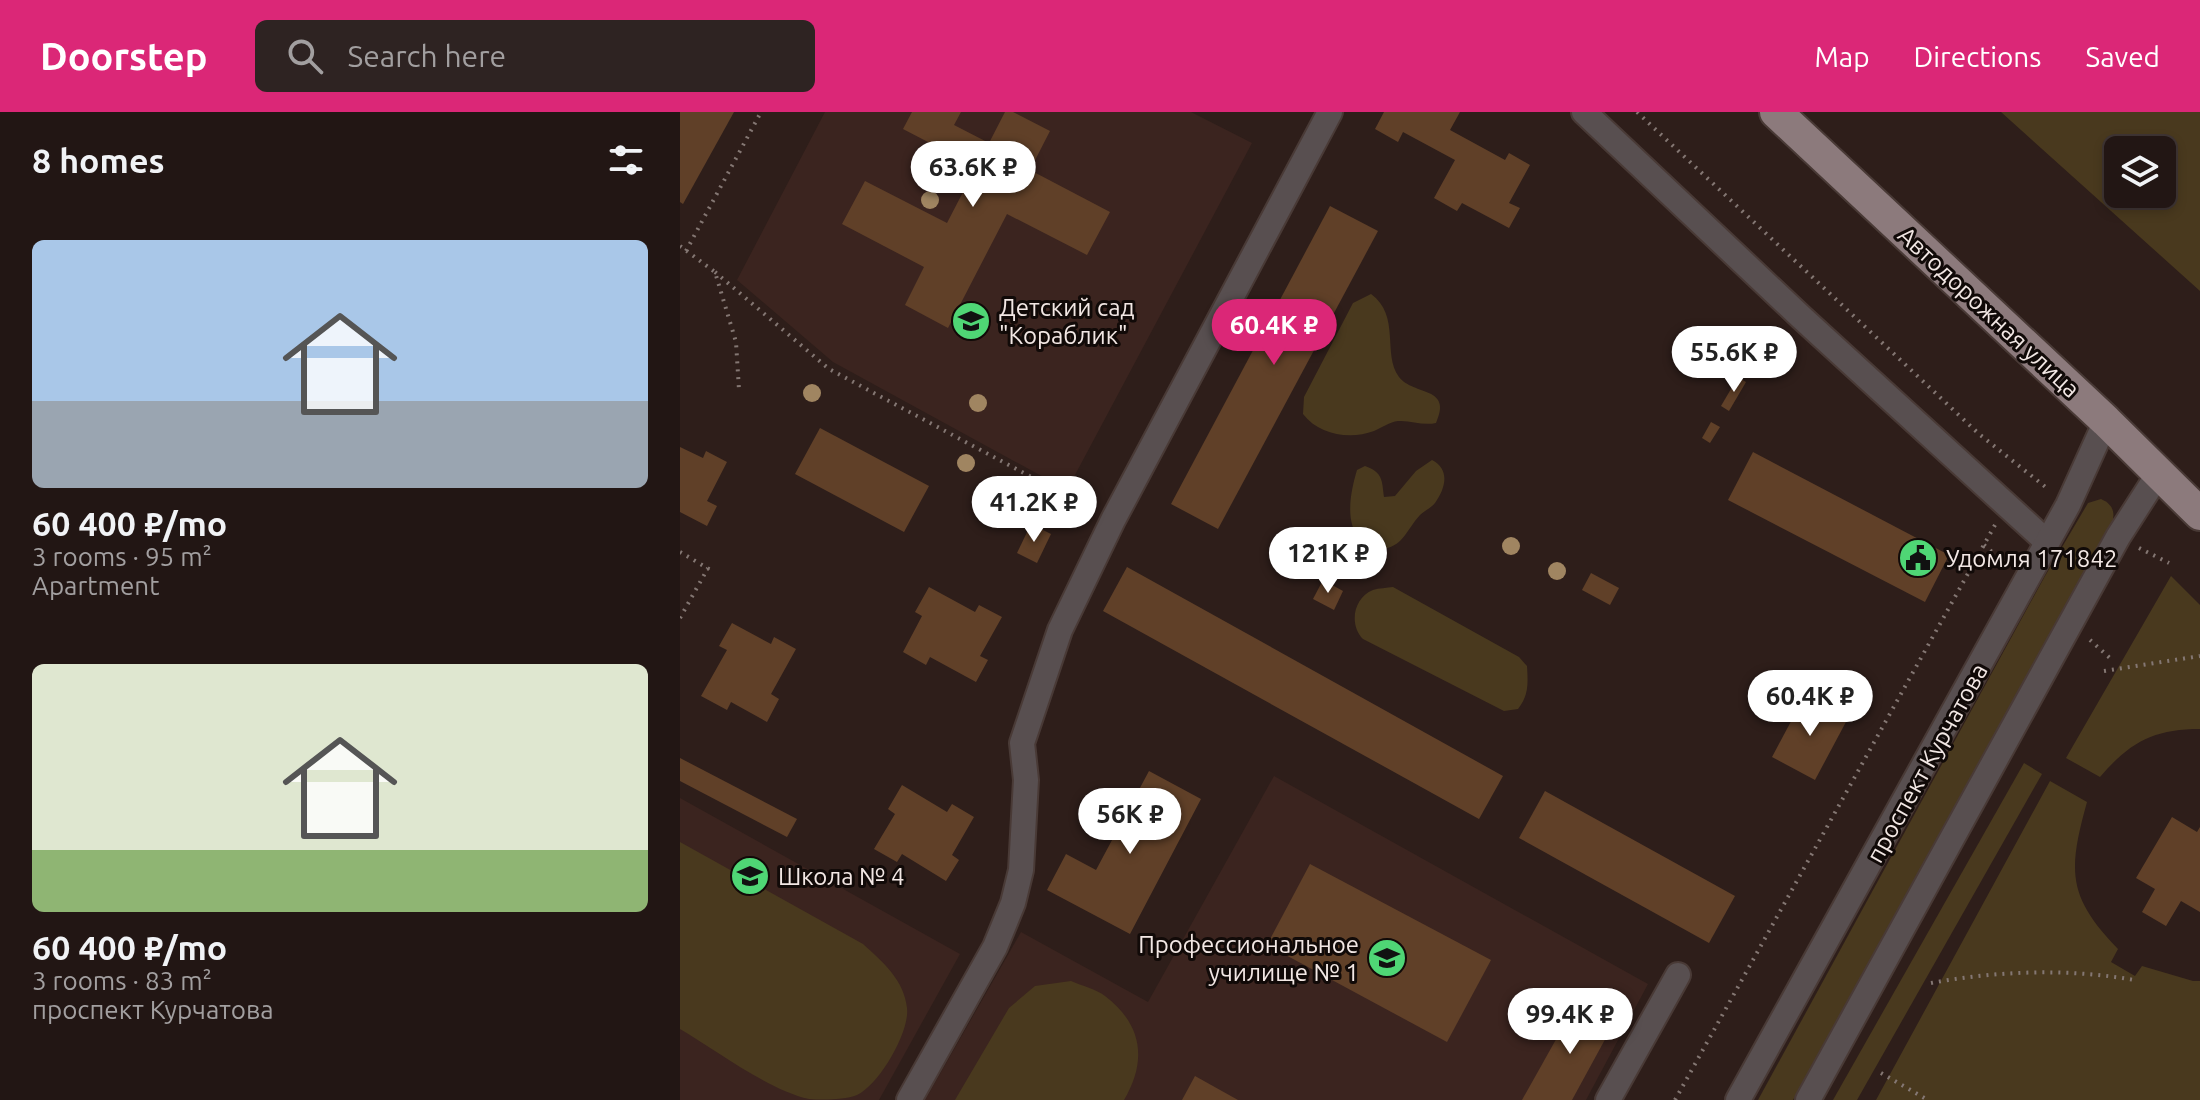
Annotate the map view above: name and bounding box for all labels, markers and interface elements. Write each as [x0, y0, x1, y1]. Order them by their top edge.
search box [255, 20, 815, 92]
icon: search [283, 34, 327, 78]
text: Doorstep [40, 35, 207, 77]
text: Search here [347, 39, 506, 73]
text: Map [1814, 41, 1870, 72]
text: Directions [1914, 41, 2041, 72]
text: Saved [2085, 41, 2160, 72]
map controls [2104, 136, 2176, 208]
button: layers [2104, 136, 2176, 208]
icon: filters [604, 138, 648, 182]
text: 8 homes [32, 141, 165, 179]
pin: 63.6K ₽ [899, 141, 1047, 209]
text: 63.6K ₽ [929, 152, 1017, 181]
street label: Автодорожная улица [1893, 221, 2085, 403]
icon: home [268, 292, 412, 436]
place label: Детский сад "Кораблик" [999, 294, 1135, 349]
pin: 60.4K ₽ [1200, 299, 1348, 367]
school or university icon: Детский сад "Кораблик" [950, 300, 992, 342]
text: 60.4K ₽ [1230, 310, 1318, 339]
pin: 55.6K ₽ [1660, 326, 1808, 394]
text: 55.6K ₽ [1690, 337, 1778, 366]
pin: 41.2K ₽ [960, 476, 1108, 544]
text: 41.2K ₽ [990, 487, 1078, 516]
text: 60 400 ₽/mo [32, 504, 227, 542]
pin: 121K ₽ [1263, 527, 1393, 595]
public building icon: Удомля 171842 [1897, 537, 1939, 579]
text: 121K ₽ [1287, 538, 1369, 567]
text: 3 rooms · 95 m² [32, 542, 212, 571]
place label: Удомля 171842 [1946, 545, 2117, 572]
text: Apartment [32, 571, 159, 600]
street label: проспект Курчатова [1861, 659, 1993, 867]
pin: 60.4K ₽ [1736, 670, 1884, 738]
text: 60.4K ₽ [1766, 681, 1854, 710]
icon: home [268, 716, 412, 860]
pin: 56K ₽ [1074, 788, 1186, 856]
text: 56K ₽ [1096, 799, 1164, 828]
school or university icon: Школа № 4 [729, 855, 771, 897]
place label: Школа № 4 [778, 863, 905, 890]
text: 60 400 ₽/mo [32, 928, 227, 966]
place label: Профессиональное училище № 1 [1138, 931, 1359, 986]
school or university icon: Профессиональное училище № 1 [1366, 937, 1408, 979]
text: 3 rooms · 83 m² [32, 966, 212, 995]
pin: 99.4K ₽ [1496, 988, 1644, 1056]
text: проспект Курчатова [32, 995, 274, 1024]
text: 99.4K ₽ [1526, 999, 1614, 1028]

